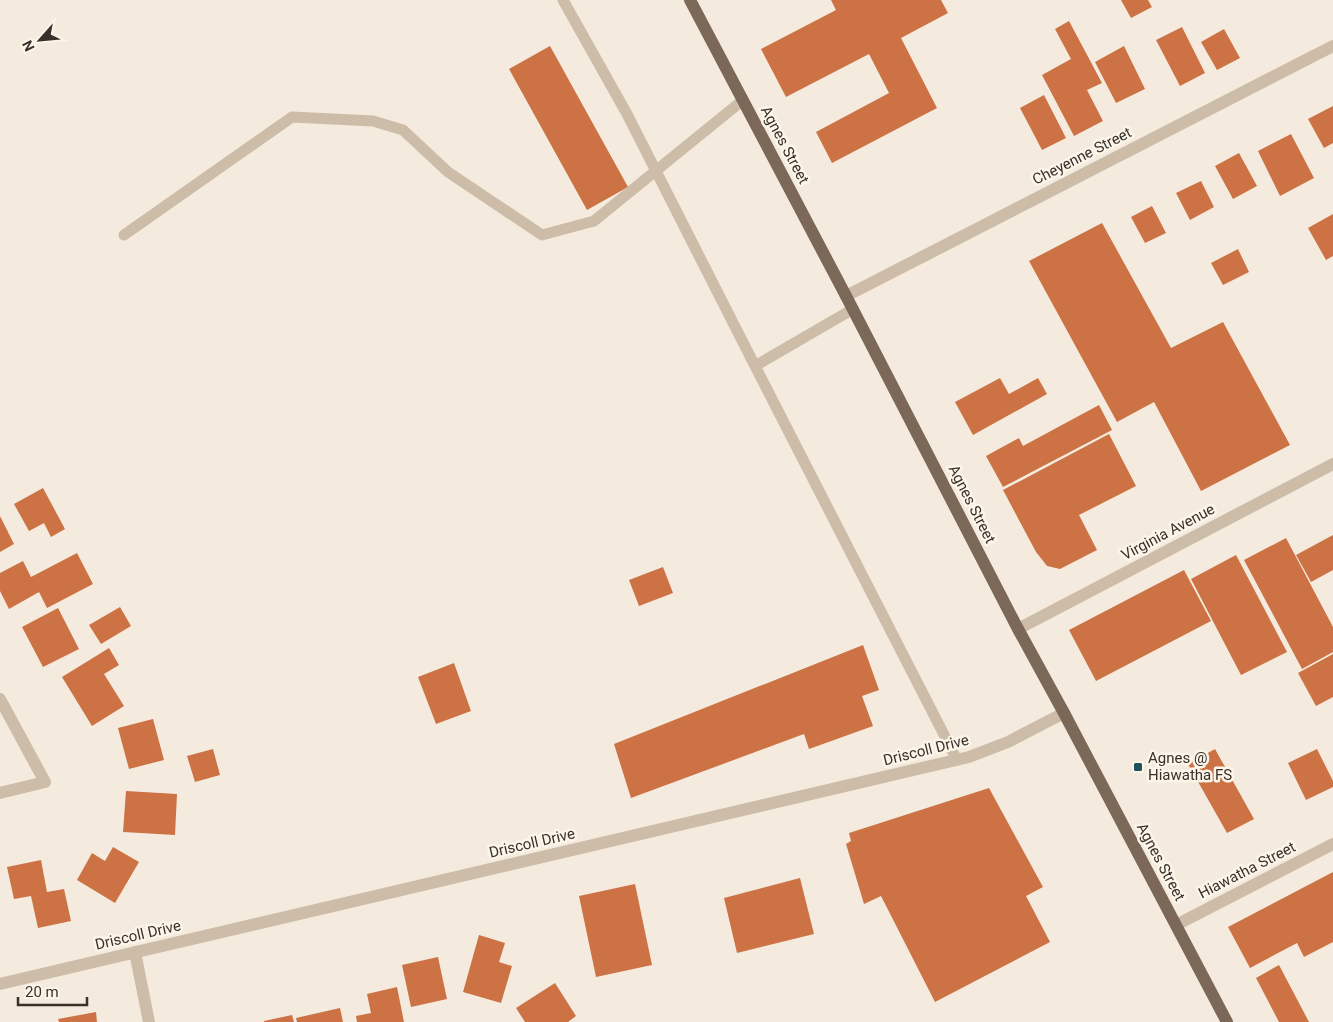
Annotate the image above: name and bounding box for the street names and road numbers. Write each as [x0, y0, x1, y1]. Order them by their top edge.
street label: Agnes Street [757, 103, 813, 187]
street label: Cheyenne Street [1030, 123, 1135, 189]
street label: Agnes Street [945, 462, 999, 546]
street label: Virginia Avenue [1118, 500, 1218, 564]
street label: Driscoll Drive [881, 731, 971, 769]
street label: Agnes Street [1133, 820, 1189, 904]
street label: Driscoll Drive [487, 824, 577, 862]
street label: Hiawatha Street [1195, 838, 1299, 902]
street label: Driscoll Drive [93, 916, 183, 954]

